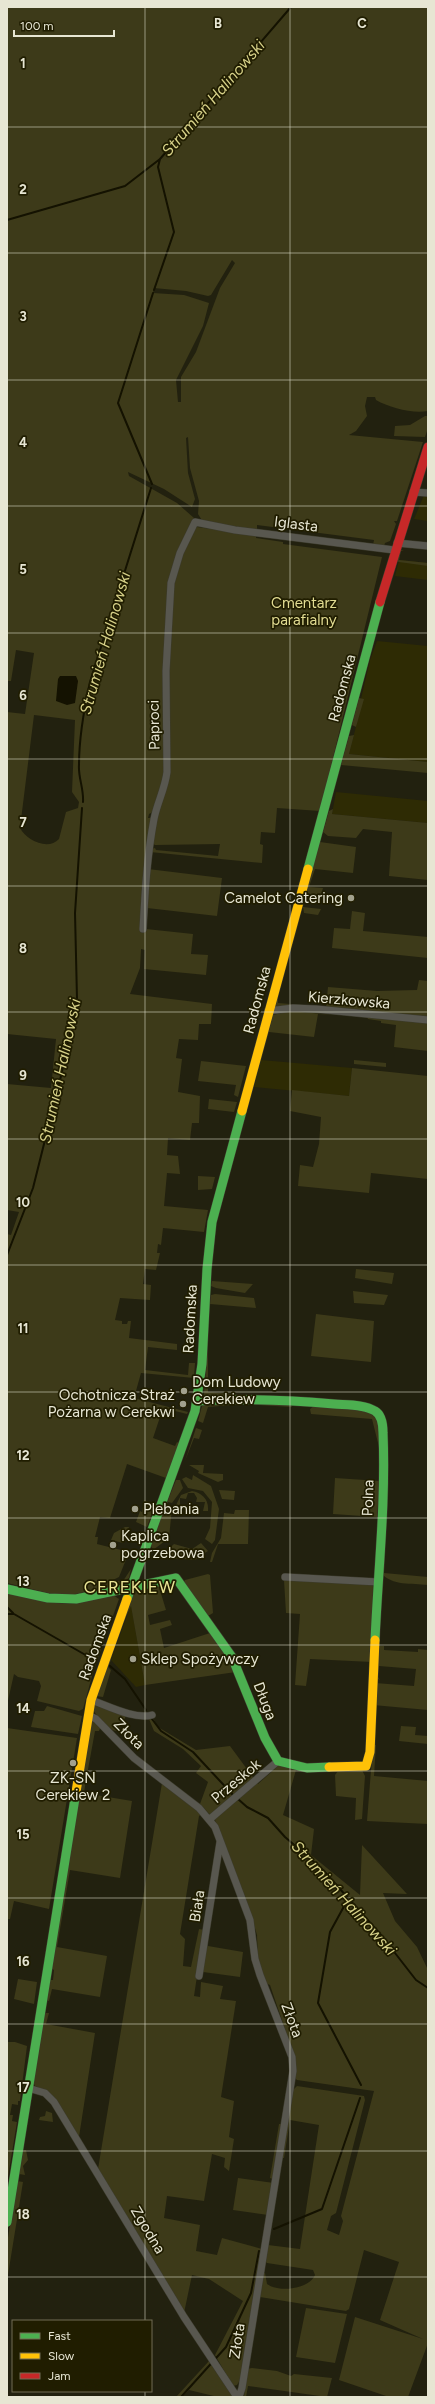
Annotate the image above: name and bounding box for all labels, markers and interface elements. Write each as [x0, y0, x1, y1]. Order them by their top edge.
scale bar [14, 12, 114, 38]
text: B [214, 16, 222, 31]
text: C [357, 16, 367, 31]
text: 100 m [20, 19, 54, 33]
water label: Strumień Halinowski [157, 36, 269, 160]
text: 1 [20, 56, 26, 71]
text: 2 [19, 182, 27, 197]
text: 3 [19, 309, 27, 324]
text: 4 [19, 435, 27, 450]
street label: Iglasta [273, 512, 319, 536]
text: 5 [19, 562, 27, 577]
water label: Strumień Halinowski [76, 569, 135, 717]
park label: Cmentarz parafialny [271, 594, 337, 629]
street label: Radomska [324, 652, 360, 724]
text: 6 [19, 688, 27, 703]
street label: Paproci [145, 700, 163, 750]
text: 7 [19, 815, 27, 830]
place label: Camelot Catering [224, 889, 343, 907]
marker: Camelot Catering [346, 893, 356, 903]
text: 8 [19, 941, 27, 956]
street label: Radomska [239, 964, 275, 1036]
street label: Kierzkowska [307, 987, 391, 1013]
water label: Strumień Halinowski [35, 997, 85, 1145]
text: 9 [19, 1068, 27, 1083]
text: 10 [16, 1195, 30, 1210]
street label: Radomska [179, 1284, 201, 1354]
text: 11 [18, 1321, 28, 1336]
place label: Dom Ludowy Cerekiew [192, 1373, 281, 1408]
place label: Ochotnicza Straż Pożarna w Cerekwi [48, 1386, 175, 1421]
marker: Dom Ludowy Cerekiew [179, 1386, 189, 1396]
marker: Ochotnicza Straż Pożarna w Cerekwi [178, 1399, 188, 1409]
text: 12 [16, 1448, 30, 1463]
street label: Polna [358, 1479, 378, 1517]
place label: Plebania [143, 1500, 199, 1518]
marker: Plebania [130, 1504, 140, 1514]
place label: Kaplica pogrzebowa [121, 1527, 205, 1562]
marker: Kaplica pogrzebowa [108, 1540, 118, 1550]
text: 13 [17, 1574, 29, 1589]
district label: CEREKIEW [84, 1577, 176, 1597]
street label: Radomska [75, 1611, 115, 1683]
place label: Sklep Spożywczy [141, 1650, 259, 1668]
marker: Sklep Spożywczy [128, 1654, 138, 1664]
street label: Długa [250, 1679, 280, 1723]
text: 14 [16, 1701, 30, 1716]
street label: Złota [110, 1715, 148, 1753]
street label: Przeskok [207, 1755, 265, 1807]
marker: ZK-SN Cerekiew 2 [68, 1758, 78, 1768]
place label: ZK-SN Cerekiew 2 [36, 1769, 110, 1804]
text: 15 [16, 1827, 30, 1842]
water label: Strumień Halinowski [288, 1837, 401, 1959]
street label: Biała [186, 1889, 208, 1923]
text: 16 [16, 1954, 30, 1969]
street label: Złota [277, 2000, 307, 2040]
text: 17 [17, 2080, 29, 2095]
street label: Zgodna [127, 2203, 169, 2257]
text: 18 [16, 2207, 30, 2222]
legend [12, 2320, 152, 2392]
street label: Złota [225, 2322, 249, 2360]
text: Fast [48, 2329, 71, 2343]
text: Slow [48, 2349, 75, 2363]
text: Jam [48, 2369, 71, 2383]

